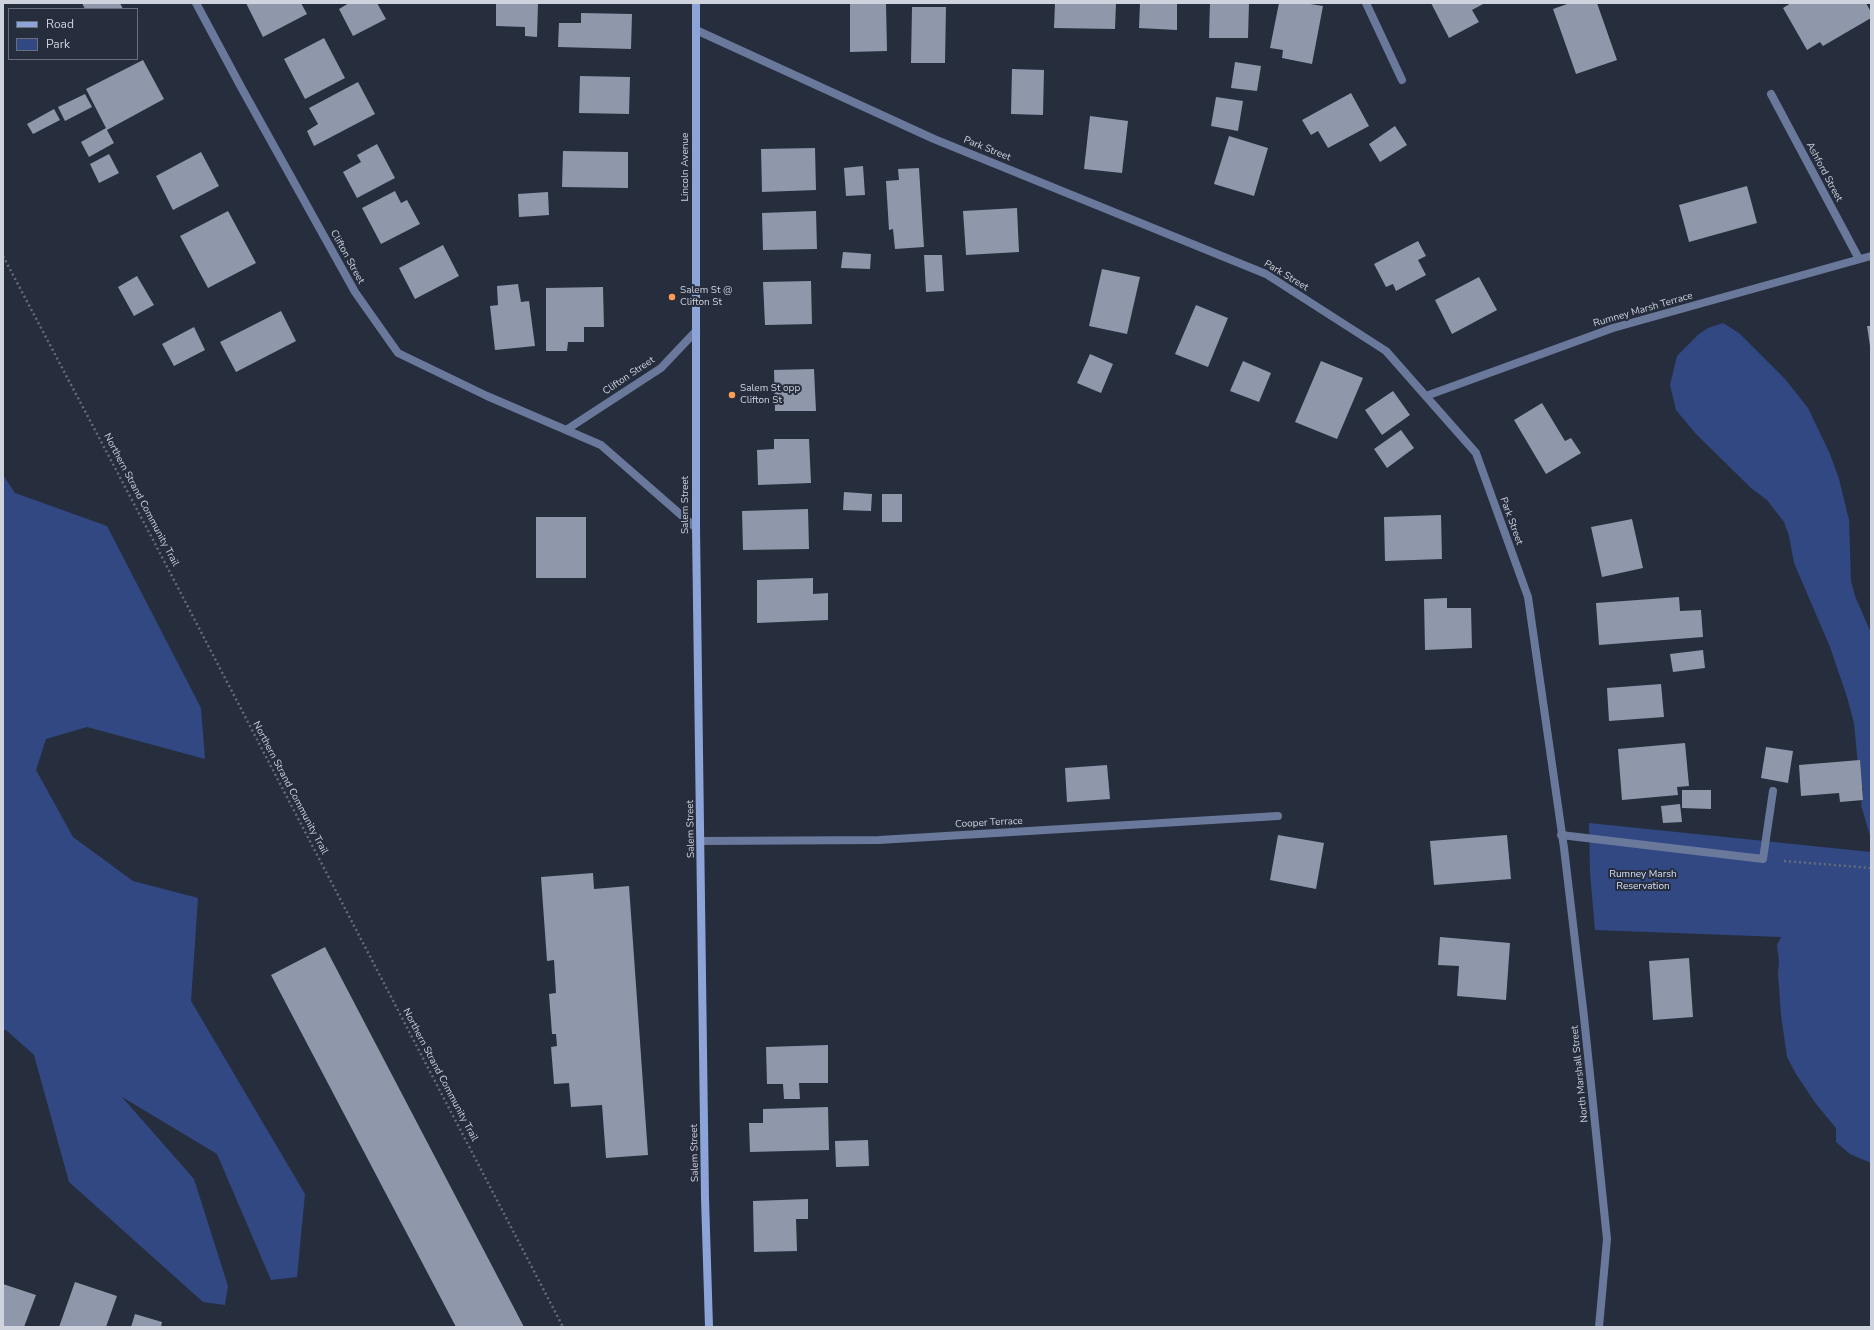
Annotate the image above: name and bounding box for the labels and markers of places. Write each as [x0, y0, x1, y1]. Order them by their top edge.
place label: Salem St @ Clifton St [680, 285, 732, 308]
marker: Salem St @ Clifton St [667, 292, 677, 302]
place label: Salem St opp Clifton St [740, 383, 800, 406]
marker: Salem St opp Clifton St [727, 390, 737, 400]

